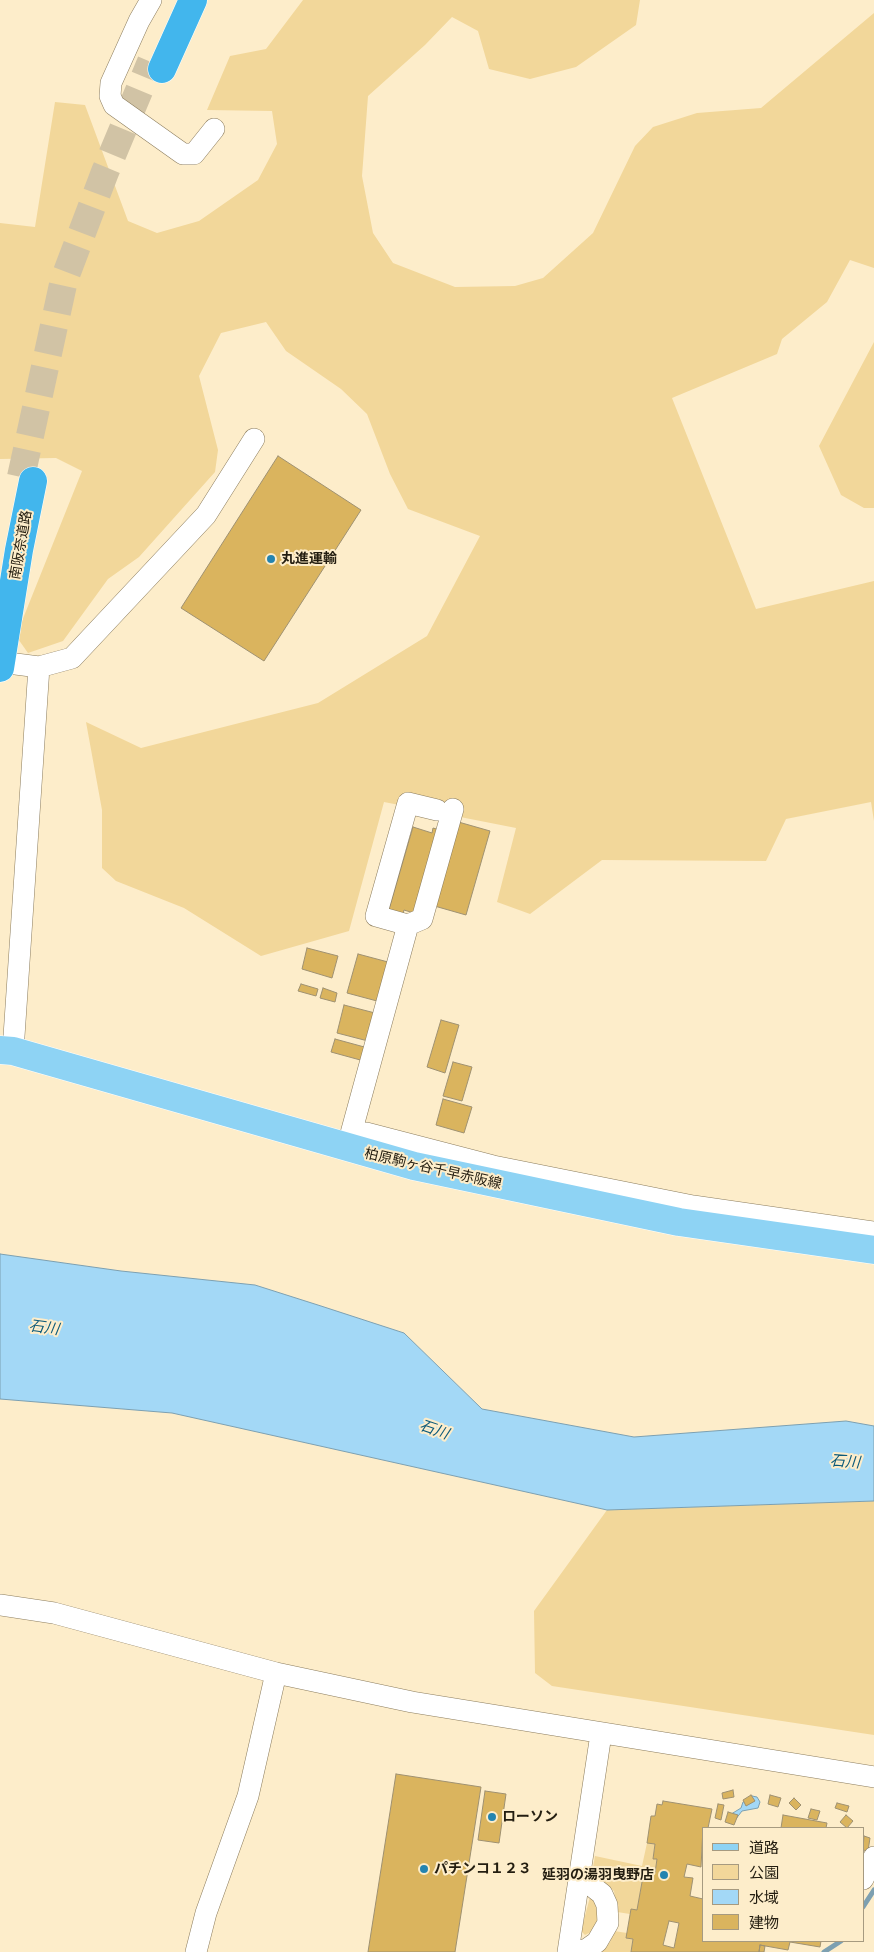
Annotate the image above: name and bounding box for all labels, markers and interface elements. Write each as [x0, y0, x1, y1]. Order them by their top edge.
street label: 南阪奈道路 [7, 509, 35, 581]
place label: 丸進運輸 [281, 551, 337, 567]
marker: 丸進運輸 [265, 553, 277, 565]
street label: 柏原駒ヶ谷千早赤阪線 [363, 1145, 503, 1193]
water label: 石川 [28, 1317, 60, 1339]
water label: 石川 [417, 1417, 451, 1443]
water label: 石川 [829, 1452, 861, 1472]
place label: ローソン [502, 1809, 558, 1825]
marker: ローソン [486, 1811, 498, 1823]
legend [702, 1827, 864, 1942]
text: 道路 [749, 1839, 779, 1857]
place label: パチンコ１２３ [434, 1861, 532, 1877]
marker: パチンコ１２３ [418, 1863, 430, 1875]
text: 公園 [749, 1864, 779, 1882]
place label: 延羽の湯羽曳野店 [542, 1867, 654, 1883]
marker: 延羽の湯羽曳野店 [658, 1869, 670, 1881]
text: 水域 [749, 1889, 779, 1907]
text: 建物 [749, 1914, 779, 1932]

